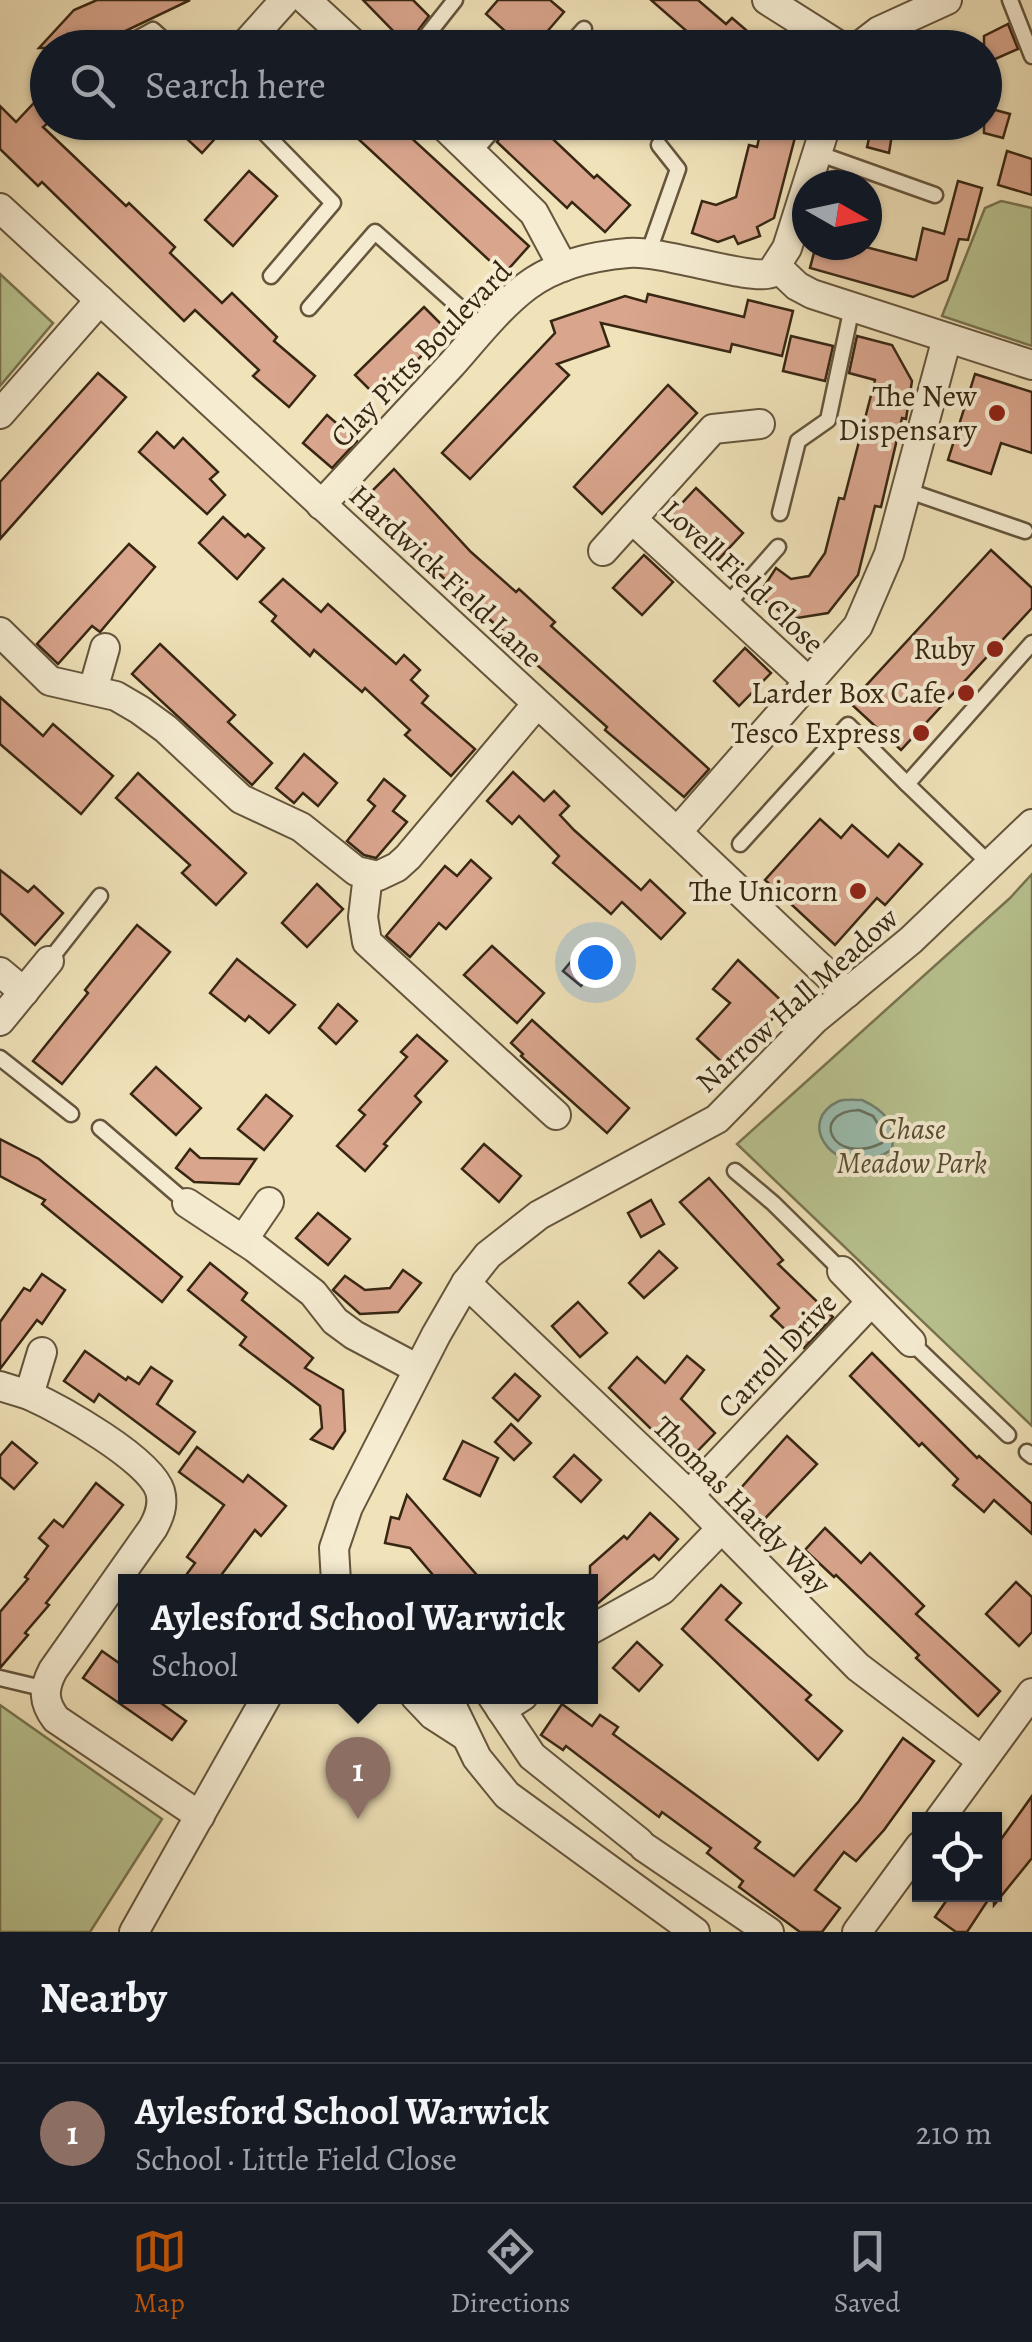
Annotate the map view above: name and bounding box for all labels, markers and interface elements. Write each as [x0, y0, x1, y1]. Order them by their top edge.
search box [30, 30, 1002, 140]
icon: search [65, 58, 120, 113]
text: Search here [145, 59, 326, 111]
north arrow [792, 170, 882, 260]
street label: Clay Pitts Boulevard [322, 251, 521, 456]
place label: The New Dispensary [838, 376, 978, 450]
marker: The New Dispensary [986, 402, 1008, 424]
street label: Hardwick Field Lane [340, 476, 552, 676]
street label: Lovell Field Close [653, 491, 833, 663]
place label: Ruby [913, 629, 976, 669]
marker: Ruby [984, 638, 1006, 660]
place label: Larder Box Cafe [751, 673, 946, 713]
marker: Larder Box Cafe [955, 682, 977, 704]
place label: Tesco Express [731, 713, 901, 753]
marker: Tesco Express [910, 722, 932, 744]
place label: The Unicorn [689, 871, 838, 911]
marker: The Unicorn [847, 880, 869, 902]
street label: Narrow Hall Meadow [687, 898, 908, 1102]
your location [570, 937, 621, 988]
park label: Chase Meadow Park [837, 1109, 987, 1183]
street label: Carroll Drive [708, 1283, 846, 1427]
street label: Thomas Hardy Way [644, 1407, 840, 1603]
popup [118, 1574, 598, 1704]
text: Aylesford School Warwick [151, 1591, 565, 1643]
text: School [151, 1643, 238, 1687]
pin: 1 [326, 1736, 390, 1819]
map controls [912, 1812, 1002, 1902]
button: locate [912, 1812, 1002, 1902]
text: Nearby [40, 1969, 167, 2026]
text: Aylesford School Warwick [135, 2085, 549, 2137]
text: 1 [67, 2111, 78, 2155]
text: 210 m [916, 2111, 992, 2155]
text: School · Little Field Close [135, 2137, 457, 2181]
tab: Map [132, 2224, 187, 2322]
tab: Directions [450, 2224, 570, 2322]
tab: Saved [834, 2224, 900, 2322]

